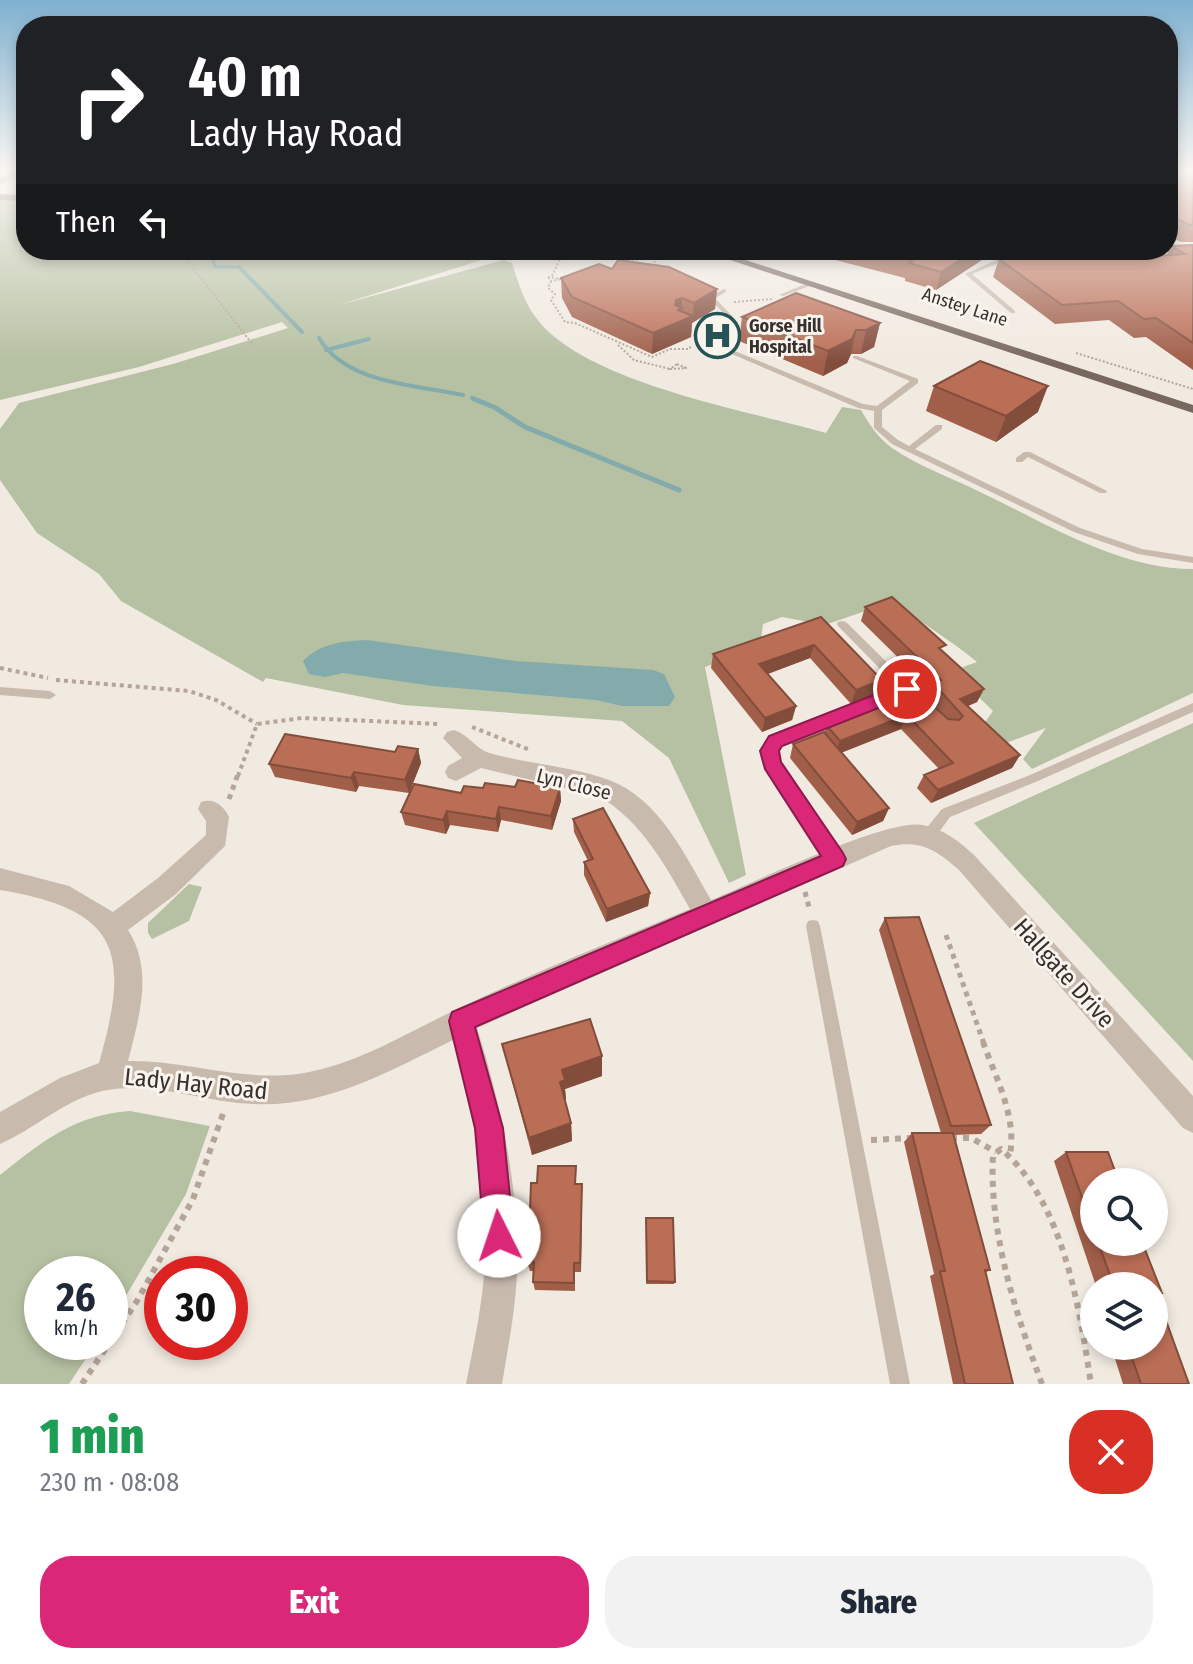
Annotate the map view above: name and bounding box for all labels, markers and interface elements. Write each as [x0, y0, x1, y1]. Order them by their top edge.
text: 40 m [188, 44, 302, 111]
icon: right [56, 48, 160, 152]
text: Lady Hay Road [188, 112, 403, 156]
icon: left [132, 200, 176, 244]
text: Then [56, 204, 116, 240]
street label: Anstey Lane [920, 283, 1011, 331]
hospital icon: Gorse Hill Hospital [694, 312, 742, 360]
place label: Gorse Hill Hospital [749, 315, 822, 358]
pin [873, 655, 941, 723]
icon: arrive [885, 667, 929, 711]
street label: Lyn Close [534, 763, 614, 805]
street label: Hallgate Drive [1008, 913, 1120, 1033]
street label: Lady Hay Road [123, 1063, 269, 1105]
map controls [1080, 1168, 1168, 1360]
button: search [1080, 1168, 1168, 1256]
position arrow [457, 1194, 541, 1278]
speed limit sign: 30 [144, 1256, 248, 1360]
button: layers [1080, 1272, 1168, 1360]
text: 26 [56, 1274, 96, 1322]
text: km/h [54, 1316, 98, 1340]
text: 1 min [40, 1408, 144, 1466]
button: close [1069, 1410, 1153, 1494]
text: 230 m · 08:08 [40, 1467, 179, 1498]
button: Exit [40, 1556, 589, 1648]
button: Share [605, 1556, 1153, 1648]

